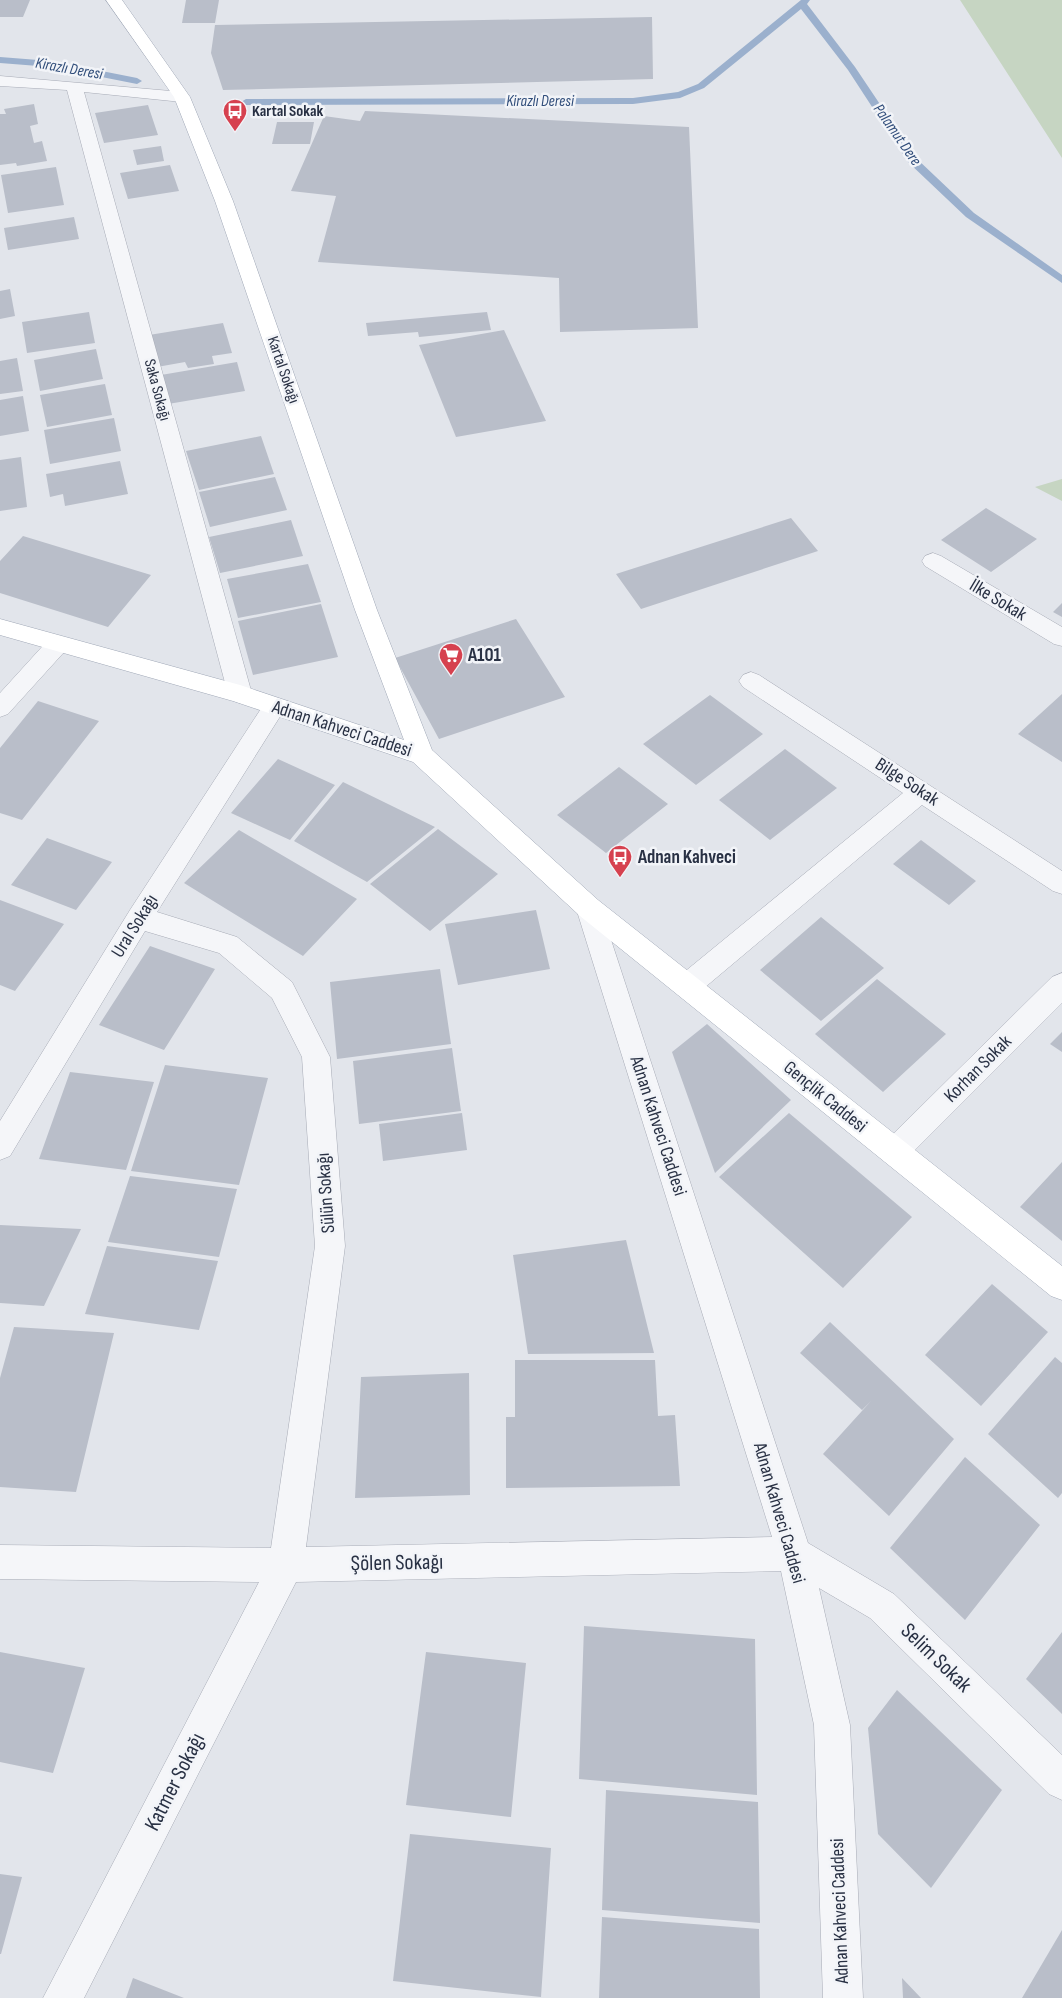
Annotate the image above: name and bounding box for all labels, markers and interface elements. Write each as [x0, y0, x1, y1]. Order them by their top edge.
water label: Kirazlı Deresi [34, 54, 105, 84]
water label: Kirazlı Deresi [506, 92, 575, 111]
bus stop icon: Kartal Sokak [222, 98, 248, 132]
water label: Palamut Dere [869, 101, 925, 169]
place label: Kartal Sokak [252, 102, 323, 121]
street label: Kartal Sokağı [263, 334, 303, 406]
street label: Saka Sokağı [140, 357, 174, 423]
street label: İlke Sokak [965, 574, 1031, 626]
supermarket icon: A101 [438, 642, 464, 676]
place label: A101 [467, 644, 502, 667]
street label: Adnan Kahveci Caddesi [268, 695, 415, 762]
street label: Bilge Sokak [871, 753, 944, 812]
bus stop icon: Adnan Kahveci [607, 844, 633, 878]
place label: Adnan Kahveci [637, 846, 736, 869]
street label: Ural Sokağı [107, 890, 163, 962]
street label: Korhan Sokak [939, 1030, 1017, 1108]
street label: Adnan Kahveci Caddesi [624, 1052, 691, 1199]
street label: Gençlik Caddesi [779, 1056, 871, 1138]
street label: Sülün Sokağı [312, 1152, 340, 1234]
street label: Adnan Kahveci Caddesi [748, 1439, 810, 1586]
street label: Şölen Sokağı [350, 1549, 444, 1577]
street label: Selim Sokak [895, 1618, 978, 1699]
street label: Katmer Sokağı [139, 1729, 211, 1835]
street label: Adnan Kahveci Caddesi [826, 1838, 854, 1985]

